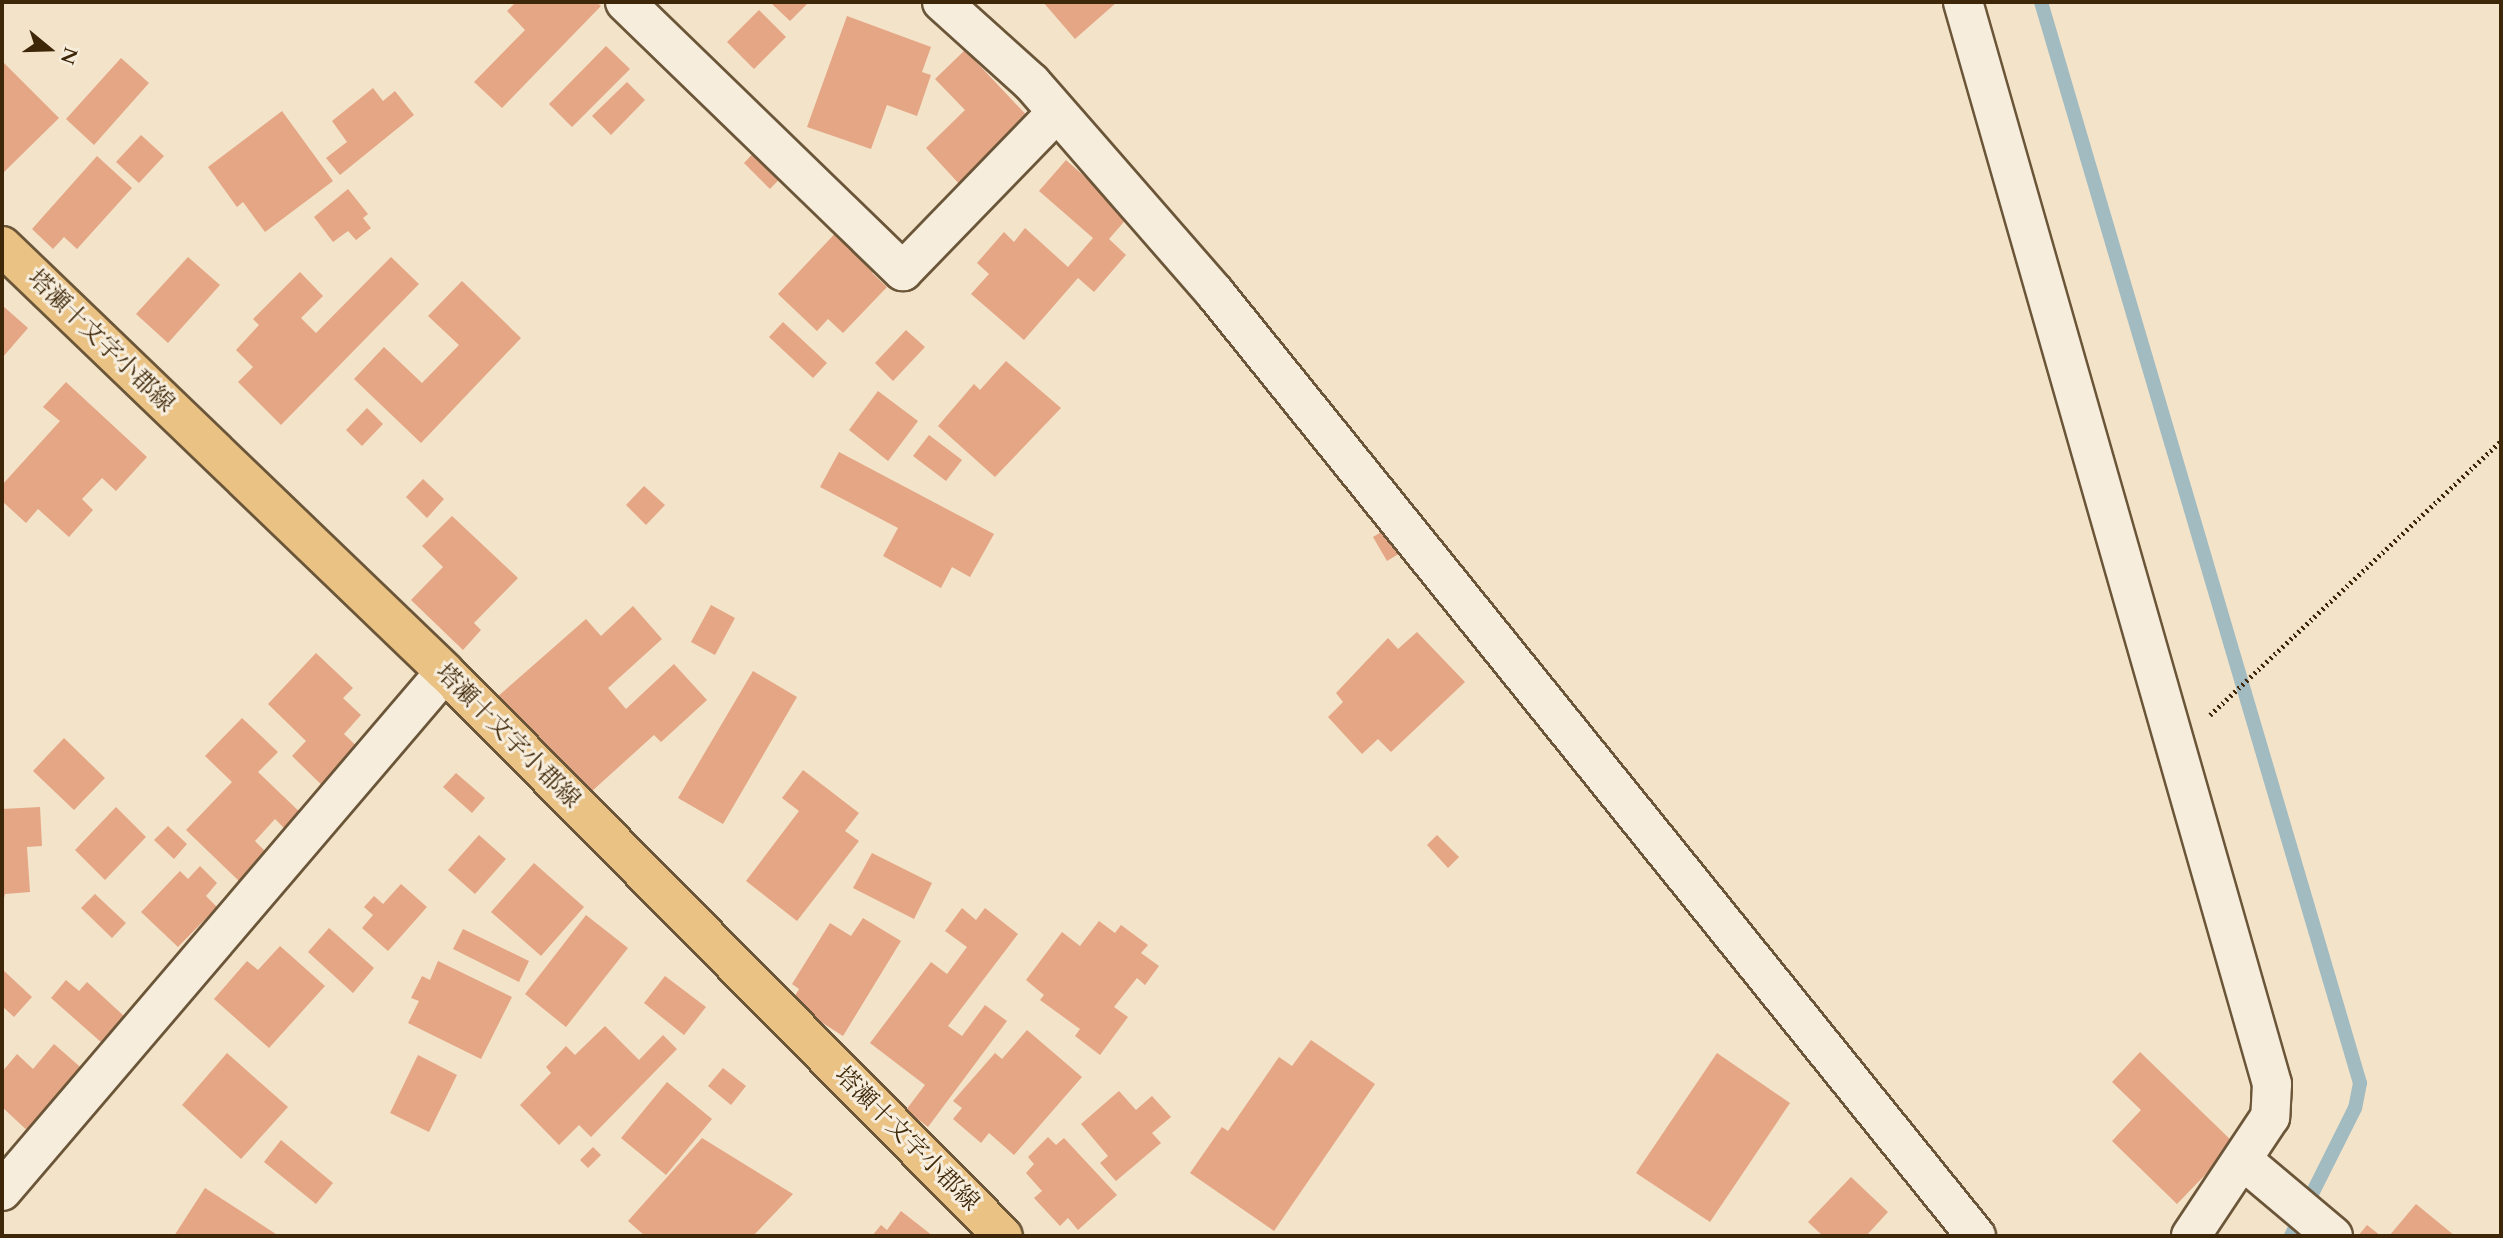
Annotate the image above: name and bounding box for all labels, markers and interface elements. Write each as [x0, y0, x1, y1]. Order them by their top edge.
north arrow [14, 14, 84, 84]
text: N [54, 44, 84, 68]
street label: 塔瀬十文字小郡線 [22, 264, 180, 418]
street label: 塔瀬十文字小郡線 [430, 658, 586, 814]
street label: 塔瀬十文字小郡線 [829, 1061, 985, 1217]

